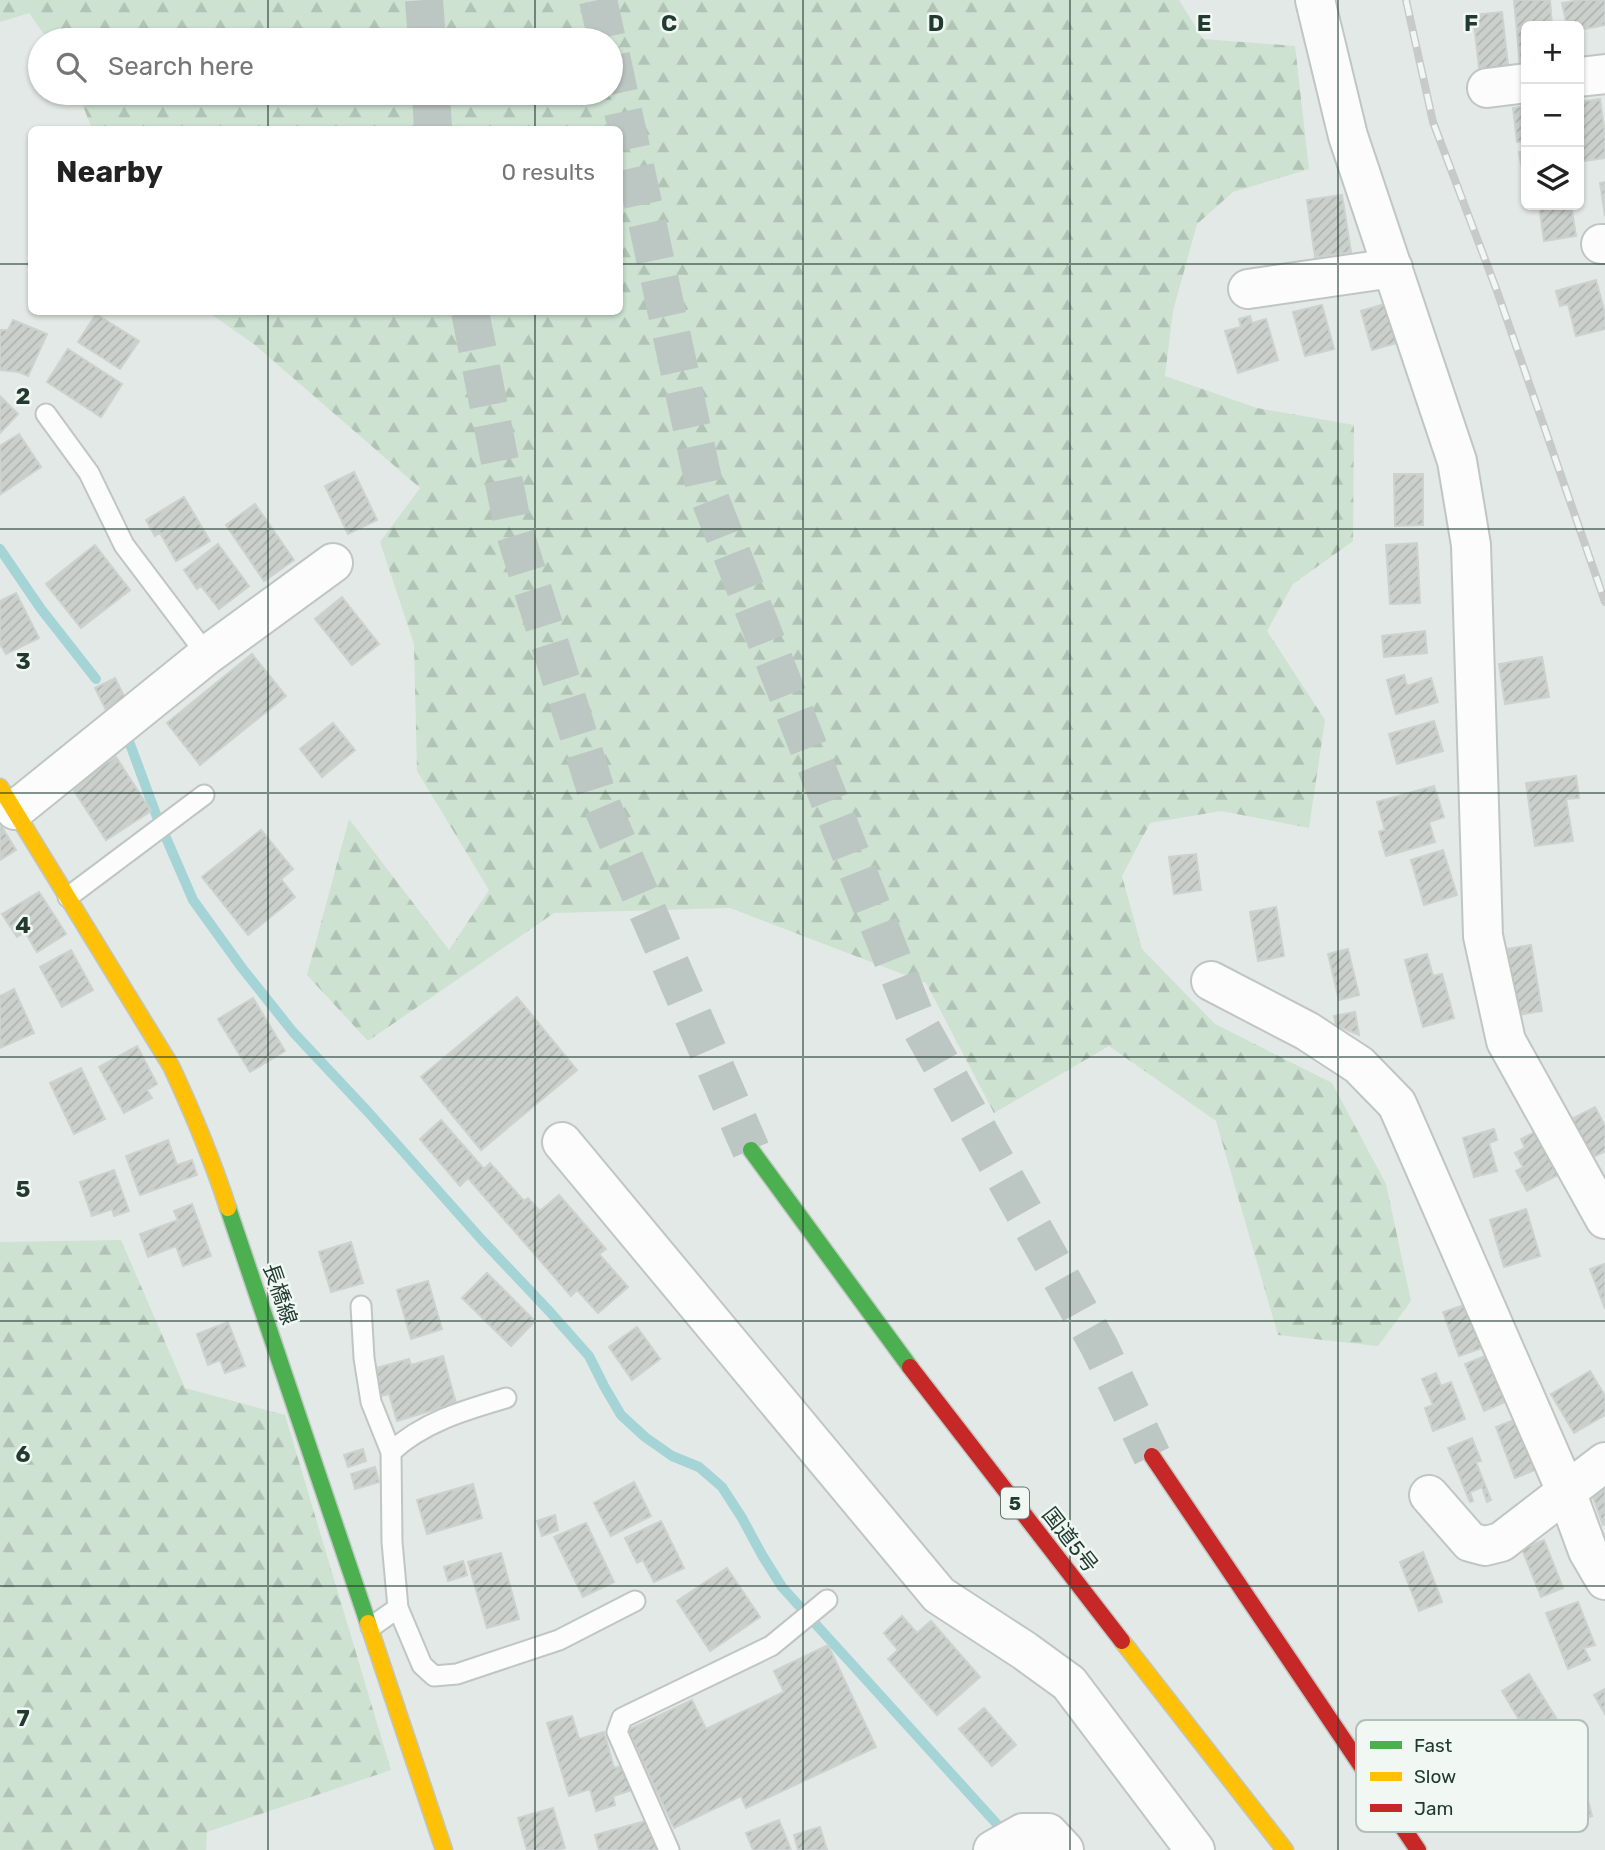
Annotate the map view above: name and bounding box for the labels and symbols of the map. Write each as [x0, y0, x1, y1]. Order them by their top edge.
text: C [661, 9, 677, 37]
text: D [928, 9, 944, 37]
text: E [1197, 9, 1211, 37]
text: F [1464, 9, 1478, 37]
text: 2 [16, 382, 30, 410]
text: 3 [15, 647, 31, 675]
text: 4 [15, 911, 31, 939]
text: 5 [16, 1175, 31, 1203]
street label: 長橋線 [258, 1260, 303, 1328]
text: 6 [16, 1440, 31, 1468]
road number: 5 [1001, 1488, 1029, 1518]
street label: 国道5号 [1037, 1502, 1103, 1577]
text: 7 [16, 1704, 30, 1732]
legend [1356, 1720, 1588, 1832]
text: Fast [1414, 1734, 1453, 1757]
text: Slow [1414, 1765, 1456, 1788]
text: Jam [1414, 1797, 1453, 1820]

